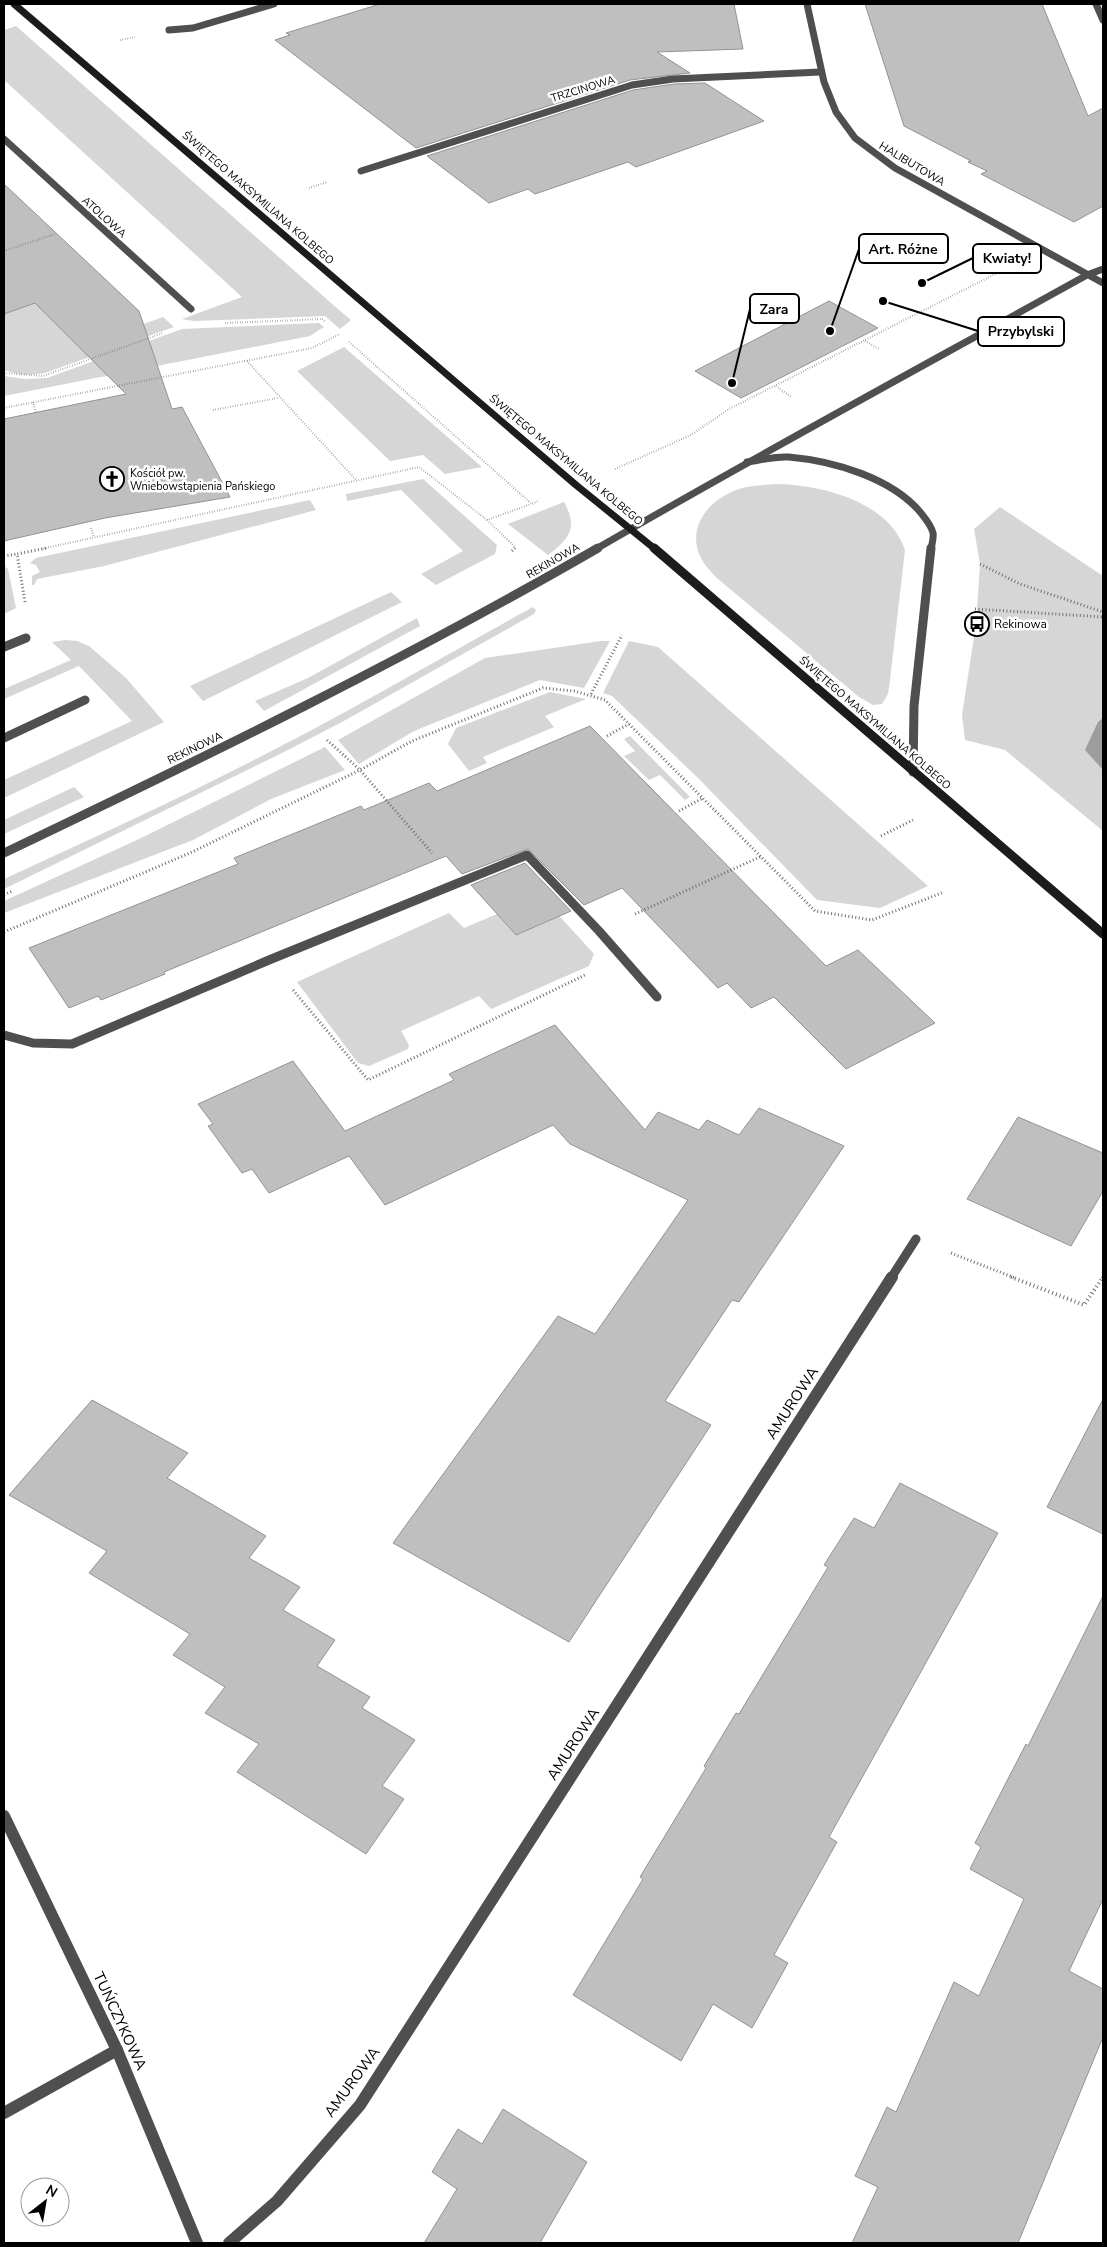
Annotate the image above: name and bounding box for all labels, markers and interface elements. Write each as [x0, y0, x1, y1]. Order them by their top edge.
street label: TRZCINOWA [549, 72, 617, 106]
street label: ŚWIĘTEGO MAKSYMILIANA KOLBEGO [179, 127, 338, 268]
street label: HALIBUTOWA [876, 138, 948, 190]
street label: ATOLOWA [78, 193, 130, 241]
callout: Art. Różne [859, 234, 948, 263]
text: Art. Różne [869, 240, 938, 259]
callout: Kwiaty! [973, 244, 1041, 273]
text: Kwiaty! [983, 249, 1031, 268]
callout: Zara [750, 294, 799, 323]
text: Zara [759, 300, 789, 319]
callout: Przybylski [978, 317, 1064, 346]
text: Przybylski [988, 322, 1054, 341]
street label: ŚWIĘTEGO MAKSYMILIANA KOLBEGO [486, 390, 647, 529]
church icon: Kościół pw. Wniebowstąpienia Pańskiego [99, 466, 125, 492]
place label: Kościół pw. Wniebowstąpienia Pańskiego [130, 466, 275, 494]
street label: REKINOWA [524, 540, 582, 582]
bus stop icon: Rekinowa [964, 611, 990, 637]
place label: Rekinowa [994, 616, 1047, 632]
street label: ŚWIĘTEGO MAKSYMILIANA KOLBEGO [796, 652, 955, 793]
street label: REKINOWA [165, 728, 225, 768]
street label: AMUROWA [761, 1363, 823, 1443]
street label: AMUROWA [542, 1704, 604, 1784]
street label: TUŃCZYKOWA [89, 1969, 151, 2073]
street label: AMUROWA [320, 2043, 384, 2121]
north arrow [20, 2177, 70, 2227]
text: N [42, 2180, 61, 2202]

